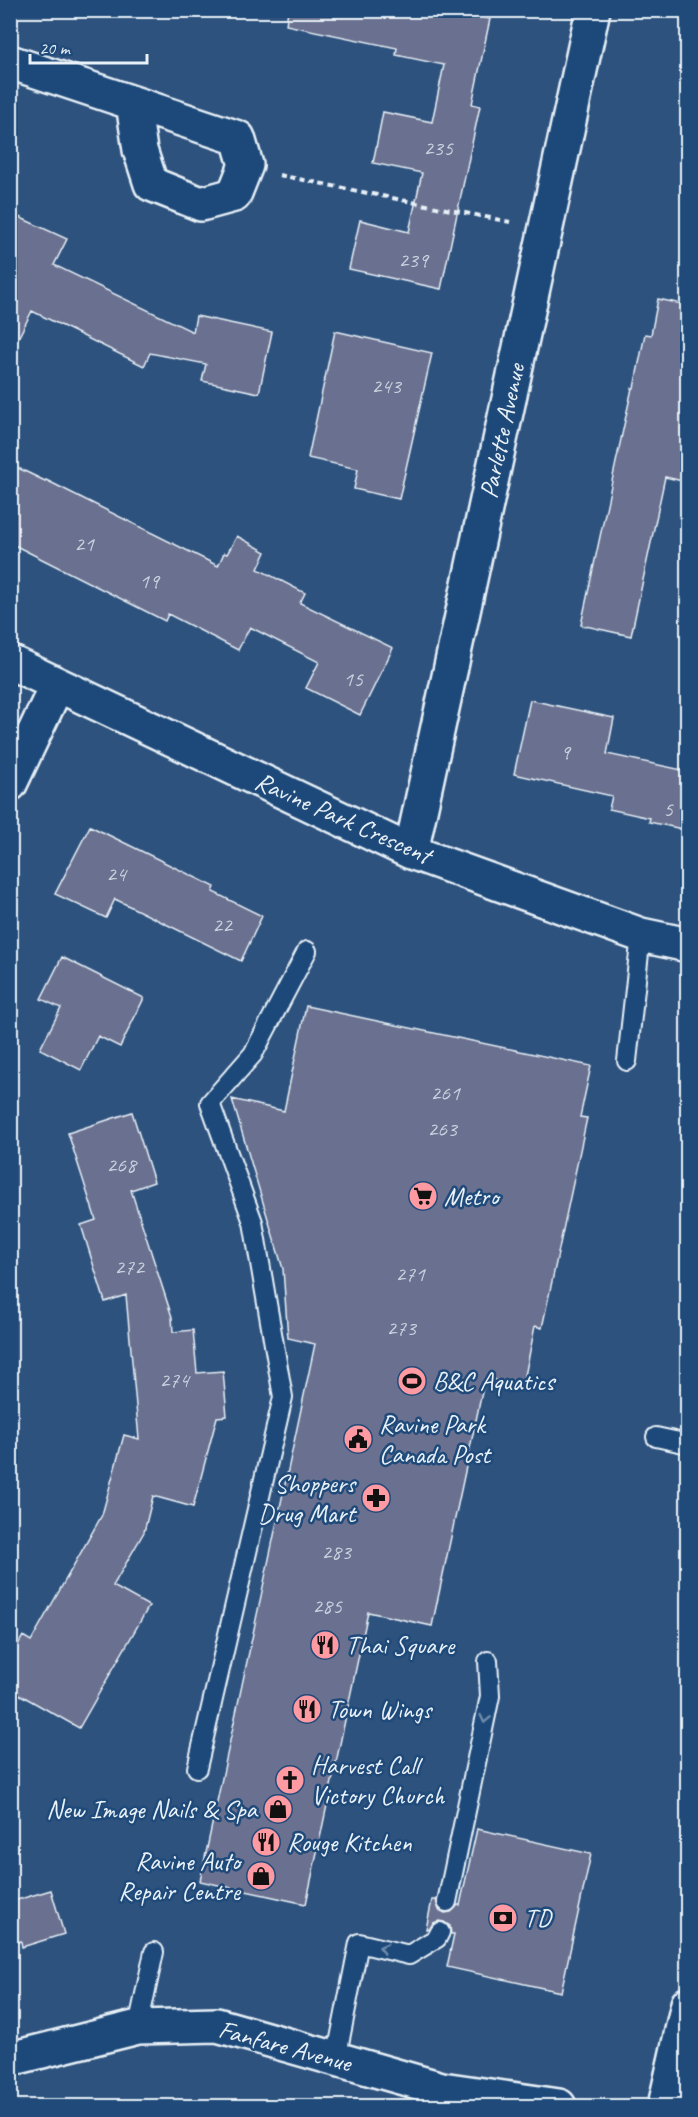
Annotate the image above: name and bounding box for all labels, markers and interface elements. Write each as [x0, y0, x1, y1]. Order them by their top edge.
scale bar [30, 27, 147, 65]
text: 20 m [39, 37, 72, 59]
house number: 235 [423, 134, 454, 162]
house number: 239 [398, 246, 430, 274]
street label: Parlette Avenue [472, 359, 533, 501]
house number: 243 [371, 372, 403, 400]
house number: 21 [74, 530, 95, 558]
house number: 19 [139, 567, 161, 595]
house number: 15 [343, 665, 364, 693]
house number: 9 [560, 738, 572, 766]
street label: Ravine Park Crescent [250, 764, 439, 873]
house number: 5 [663, 795, 674, 823]
house number: 24 [106, 860, 128, 888]
house number: 22 [212, 911, 234, 939]
house number: 261 [430, 1079, 461, 1107]
house number: 263 [427, 1115, 459, 1143]
house number: 268 [106, 1151, 138, 1179]
supermarket icon: Metro [407, 1180, 439, 1212]
place label: Metro [444, 1180, 501, 1213]
house number: 272 [114, 1253, 146, 1281]
house number: 271 [395, 1260, 426, 1288]
house number: 273 [386, 1314, 418, 1342]
sports icon: B&C Aquatics [396, 1365, 428, 1397]
place label: B&C Aquatics [433, 1365, 556, 1398]
house number: 274 [159, 1366, 191, 1394]
place label: Ravine Park Canada Post [379, 1408, 492, 1471]
public building icon: Ravine Park Canada Post [342, 1423, 374, 1455]
place label: Shoppers Drug Mart [258, 1467, 357, 1530]
pharmacy icon: Shoppers Drug Mart [360, 1482, 392, 1514]
house number: 283 [321, 1538, 353, 1566]
house number: 285 [312, 1592, 343, 1620]
restaurant icon: Thai Square [309, 1629, 341, 1661]
place label: Thai Square [346, 1629, 456, 1662]
restaurant icon: Town Wings [291, 1693, 323, 1725]
place label: Town Wings [328, 1693, 433, 1726]
one-way arrow [479, 1713, 492, 1723]
place label: Harvest Call Victory Church [311, 1749, 445, 1812]
church icon: Harvest Call Victory Church [274, 1764, 306, 1796]
place label: New Image Nails & Spa [46, 1793, 259, 1826]
shop icon: New Image Nails & Spa [262, 1793, 294, 1825]
restaurant icon: Rouge Kitchen [250, 1826, 282, 1858]
place label: Rouge Kitchen [287, 1826, 412, 1859]
place label: Ravine Auto Repair Centre [118, 1845, 243, 1908]
shop icon: Ravine Auto Repair Centre [245, 1860, 277, 1892]
bank icon: TD [487, 1902, 519, 1934]
place label: TD [524, 1902, 553, 1935]
one-way arrow [378, 1943, 388, 1956]
street label: Fanfare Avenue [215, 2012, 356, 2080]

